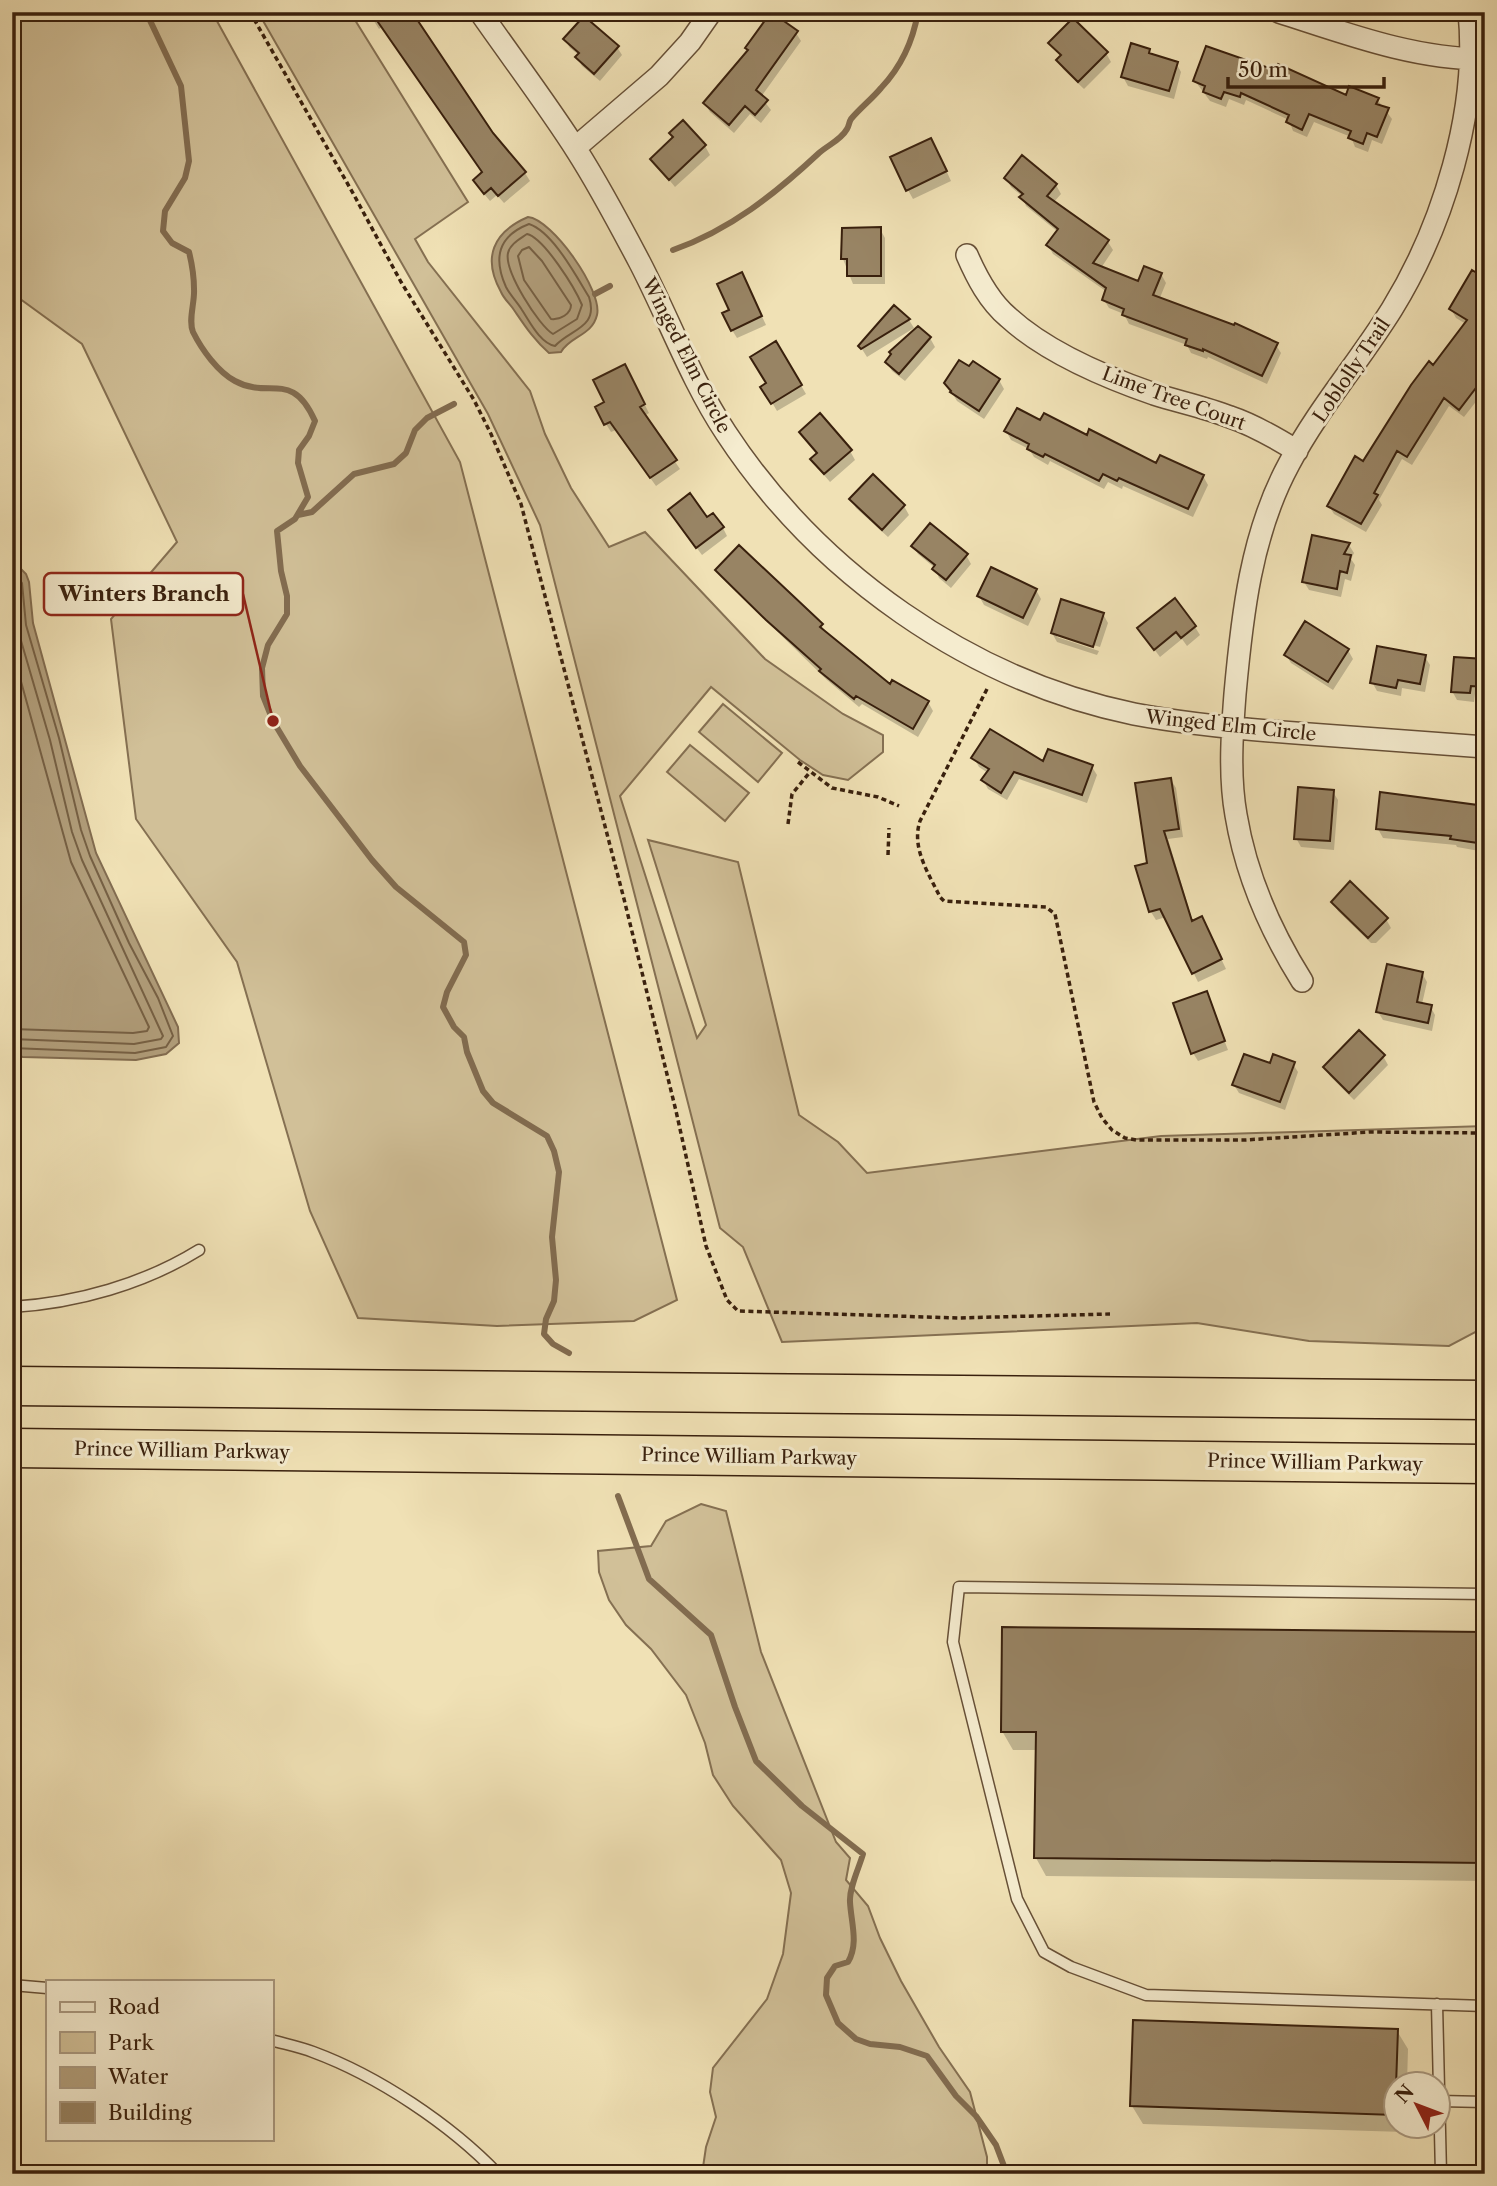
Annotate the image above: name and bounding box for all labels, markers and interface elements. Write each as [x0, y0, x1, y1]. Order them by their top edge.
scale bar [1228, 46, 1383, 90]
text: 50 m [1238, 57, 1288, 82]
street label: Winged Elm Circle [637, 273, 736, 437]
street label: Loblolly Trail [1308, 313, 1395, 427]
street label: Lime Tree Court [1099, 362, 1249, 435]
callout: Winters Branch [44, 573, 243, 615]
text: Winters Branch [57, 581, 230, 606]
street label: Winged Elm Circle [1143, 705, 1317, 746]
street label: Prince William Parkway [74, 1437, 290, 1464]
street label: Prince William Parkway [641, 1443, 857, 1470]
street label: Prince William Parkway [1207, 1449, 1423, 1476]
legend [46, 1980, 273, 2140]
text: Road [108, 1994, 160, 2019]
text: Park [108, 2030, 154, 2055]
text: Water [107, 2064, 168, 2089]
north arrow [1382, 2070, 1452, 2140]
text: N [1391, 2080, 1419, 2108]
text: Building [108, 2100, 193, 2125]

